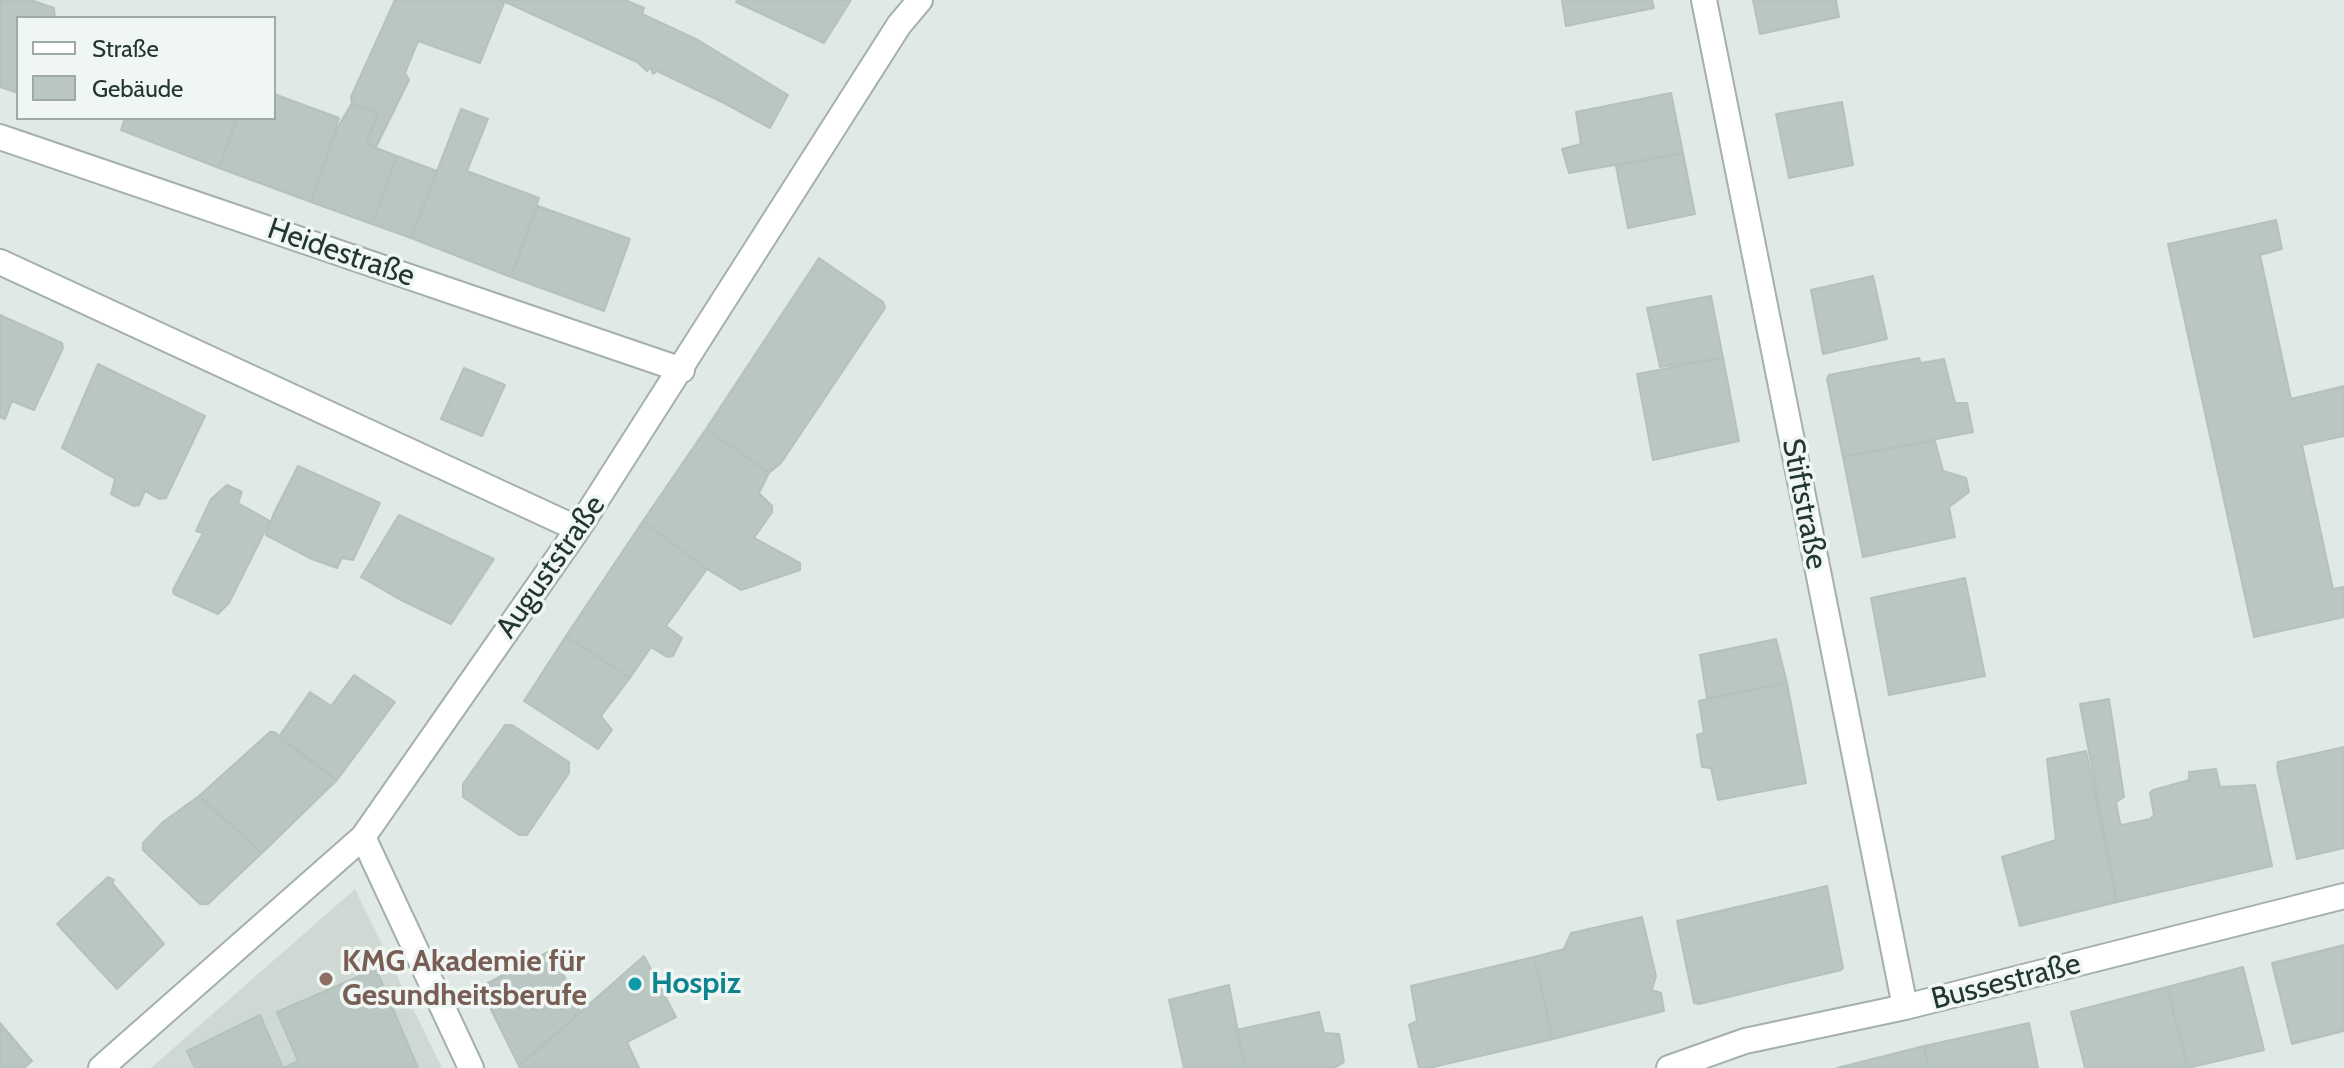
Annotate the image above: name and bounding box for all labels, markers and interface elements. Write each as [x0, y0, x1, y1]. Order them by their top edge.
legend [16, 16, 276, 120]
text: Straße [92, 34, 159, 63]
text: Gebäude [92, 74, 183, 103]
street label: Heidestraße [263, 211, 419, 295]
street label: Stiftstraße [1774, 436, 1834, 572]
street label: Auguststraße [489, 489, 613, 645]
place label: KMG Akademie für Gesundheitsberufe [342, 944, 587, 1014]
street label: Bussestraße [1928, 946, 2084, 1018]
place label: Hospiz [651, 966, 741, 1002]
marker: KMG Akademie für Gesundheitsberufe [317, 970, 335, 988]
marker: Hospiz [626, 975, 644, 993]

